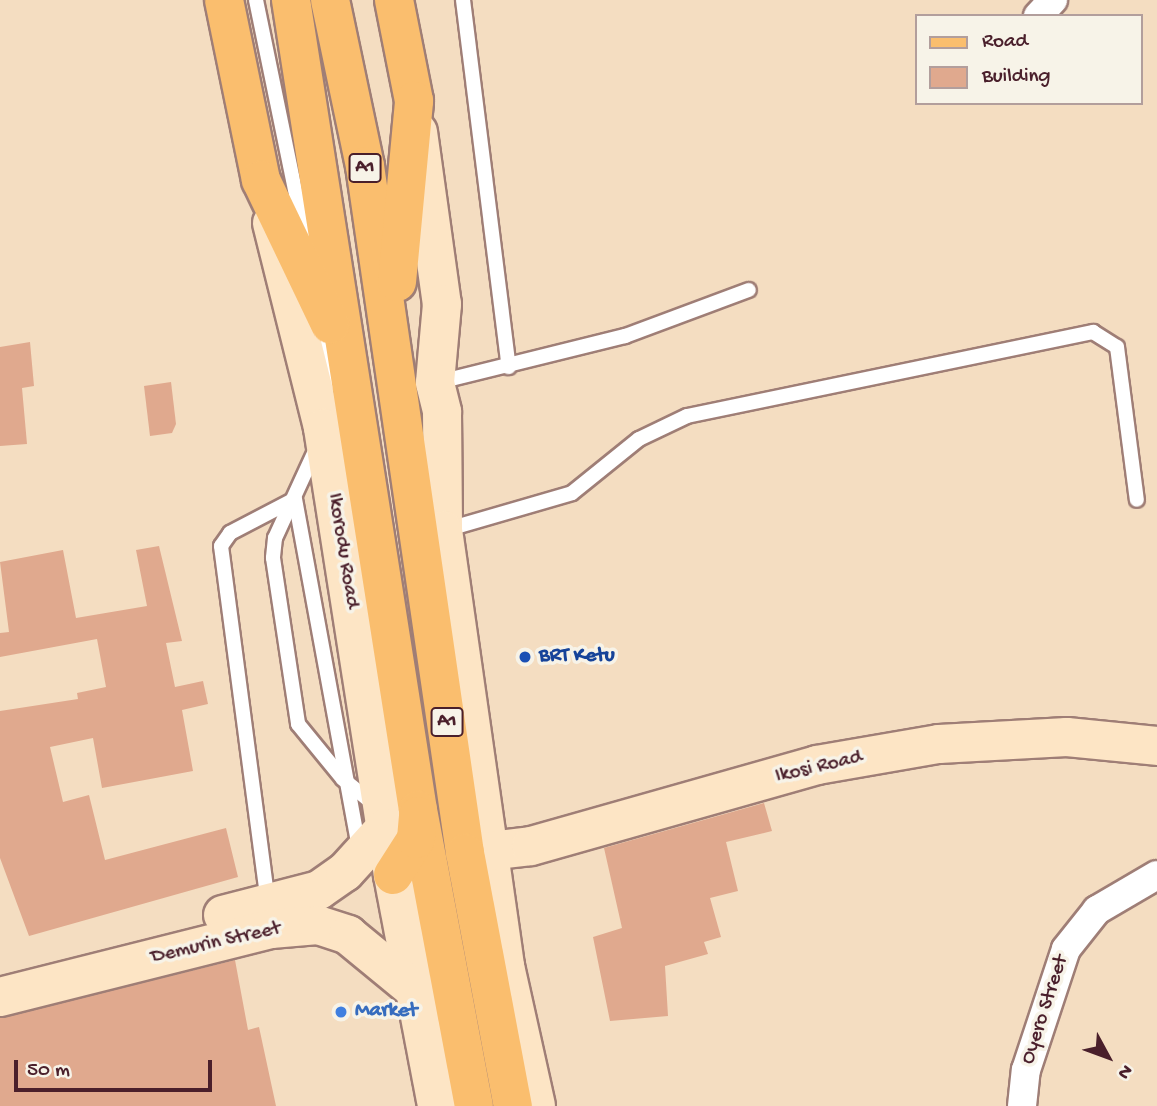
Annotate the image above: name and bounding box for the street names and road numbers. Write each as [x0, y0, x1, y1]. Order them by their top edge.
road number: A1 [348, 152, 382, 184]
street label: Ikorodu Road [320, 491, 364, 611]
road number: A1 [430, 706, 464, 737]
street label: Ikosi Road [773, 746, 865, 790]
street label: Demurin Street [149, 917, 283, 971]
street label: Oyero Street [1017, 952, 1075, 1068]

